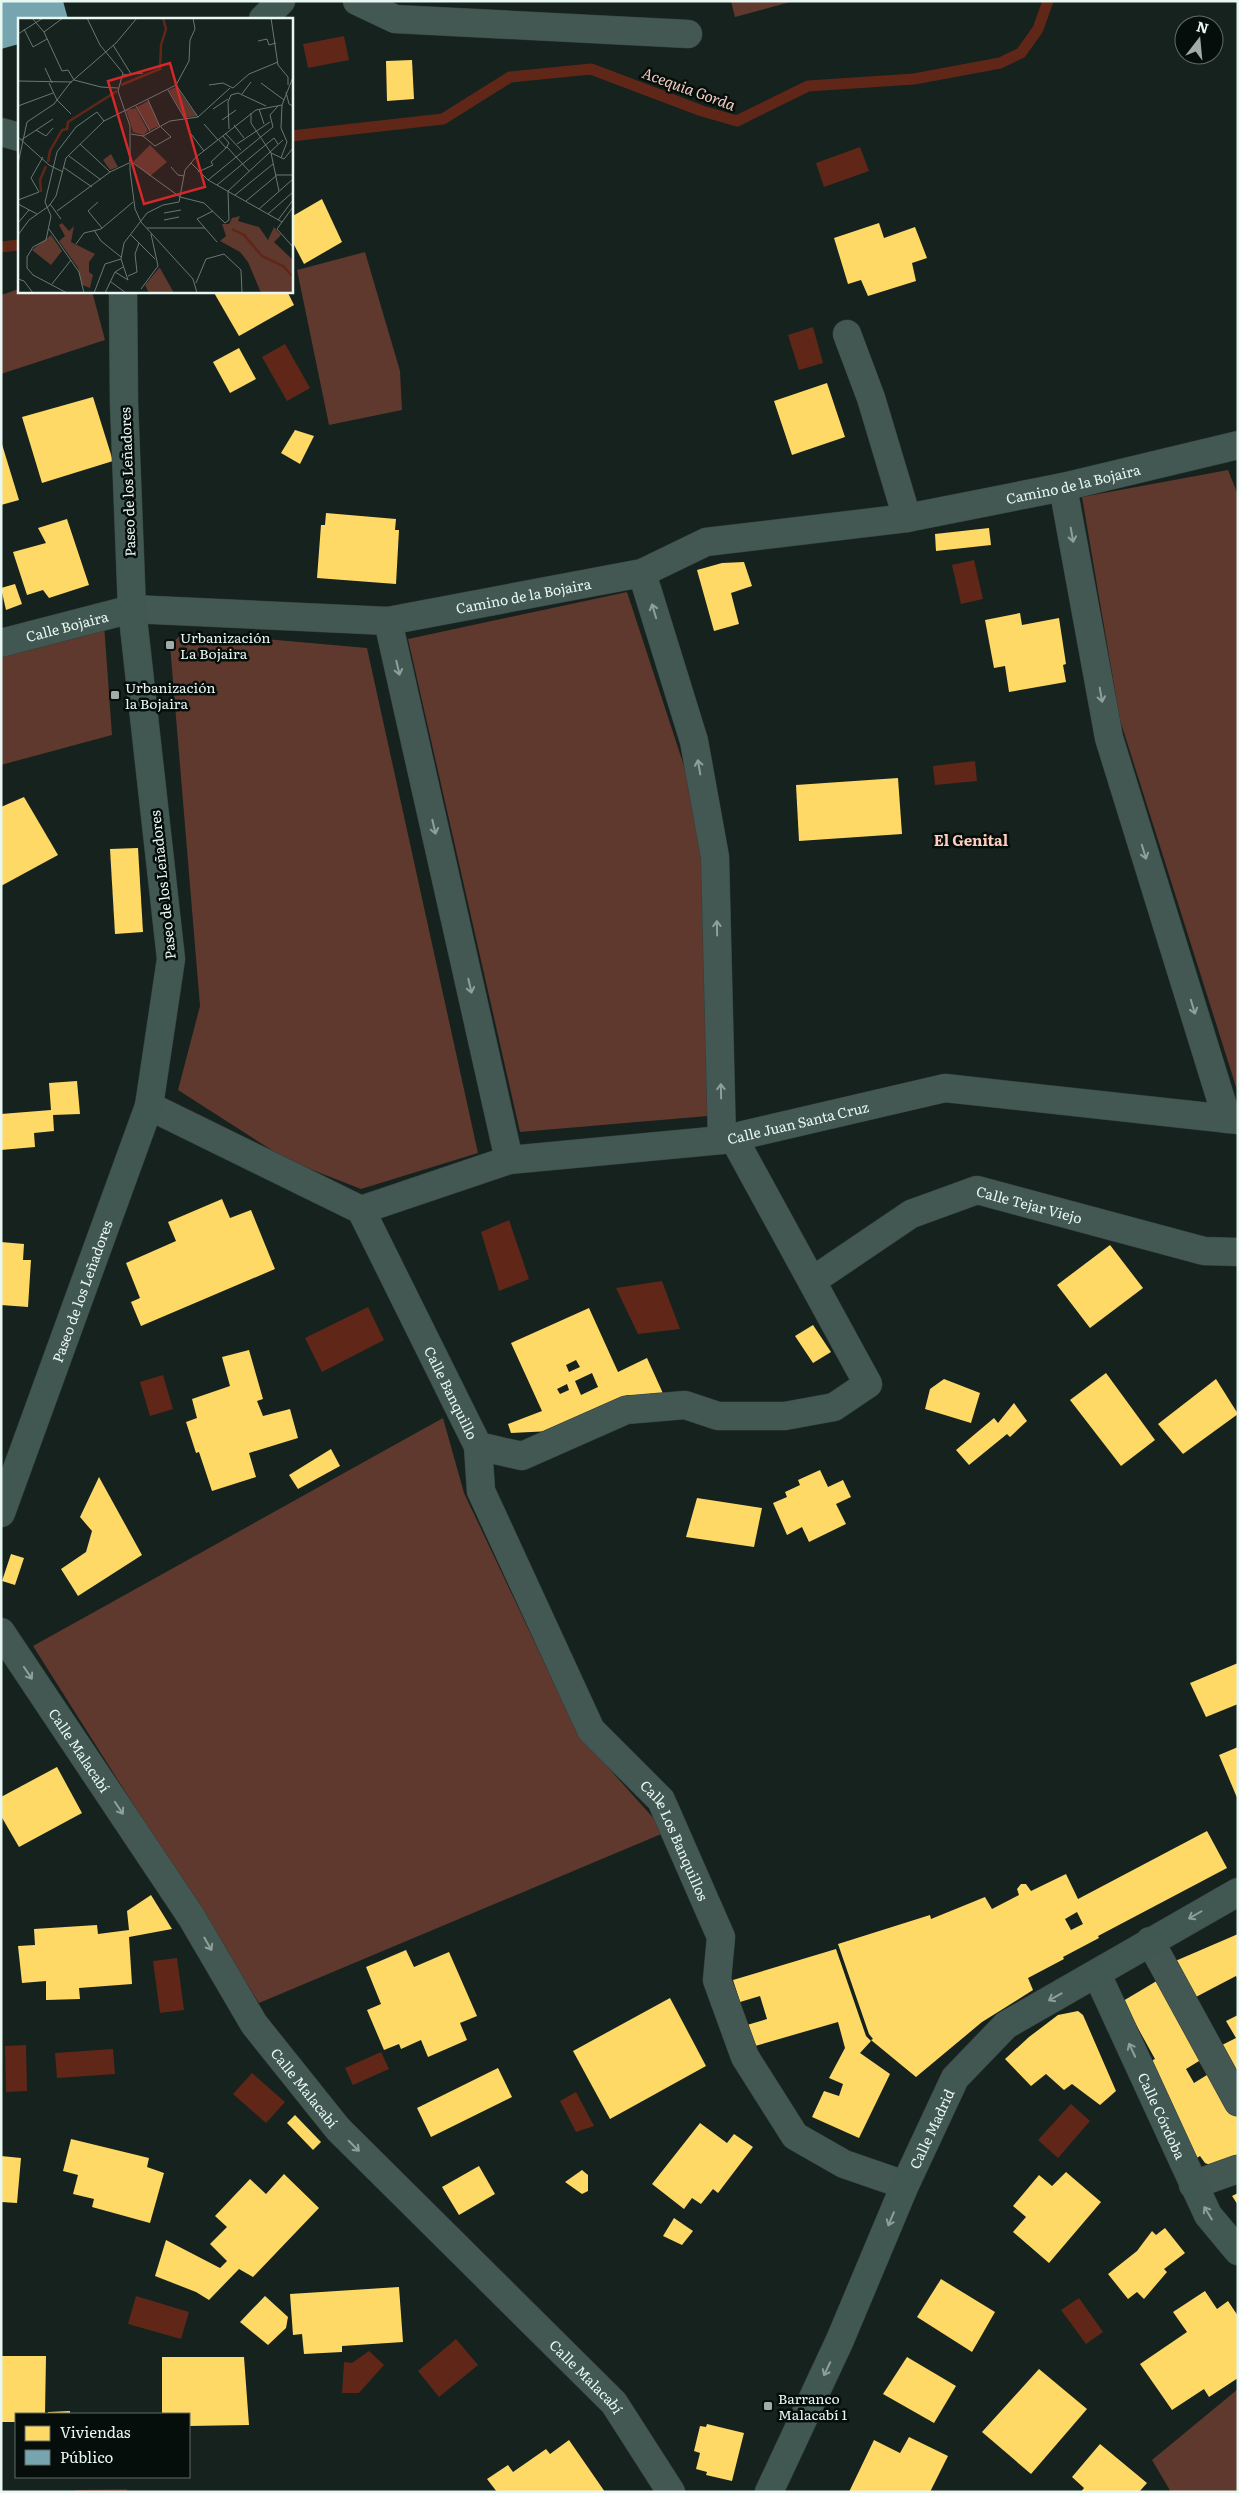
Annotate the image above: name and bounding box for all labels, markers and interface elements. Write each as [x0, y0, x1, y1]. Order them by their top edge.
north arrow [1174, 15, 1224, 65]
text: N [1194, 15, 1212, 38]
inset map [18, 18, 292, 292]
water label: Acequia Gorda [639, 60, 739, 116]
street label: Paseo de los Leñadores [114, 407, 140, 557]
street label: Camino de la Bojaira [1004, 459, 1143, 508]
one-way arrow [1068, 527, 1078, 543]
street label: Camino de la Bojaira [454, 573, 593, 618]
one-way arrow [649, 604, 658, 620]
street label: Calle Bojaira [23, 606, 111, 646]
place label: Urbanización La Bojaira [180, 627, 270, 663]
marker: Urbanización La Bojaira [164, 639, 176, 651]
one-way arrow [394, 660, 403, 676]
place label: Urbanización la Bojaira [125, 677, 215, 713]
one-way arrow [1097, 687, 1107, 703]
marker: Urbanización la Bojaira [109, 689, 121, 701]
one-way arrow [694, 760, 703, 776]
street label: Paseo de los Leñadores [144, 809, 180, 961]
one-way arrow [430, 819, 439, 835]
district label: El Genital [934, 828, 1009, 851]
one-way arrow [1140, 843, 1150, 859]
one-way arrow [712, 921, 722, 937]
one-way arrow [466, 977, 475, 993]
one-way arrow [1188, 999, 1198, 1015]
one-way arrow [716, 1083, 726, 1100]
street label: Calle Juan Santa Cruz [725, 1096, 871, 1149]
street label: Calle Tejar Viejo [974, 1180, 1085, 1228]
street label: Paseo de los Leñadores [47, 1217, 117, 1365]
street label: Calle Banquillo [420, 1343, 483, 1443]
one-way arrow [23, 1666, 33, 1680]
street label: Calle Malacabí [45, 1704, 115, 1796]
street label: Calle Los Banquillos [636, 1775, 714, 1904]
one-way arrow [114, 1801, 124, 1815]
one-way arrow [1189, 1911, 1203, 1921]
one-way arrow [203, 1936, 213, 1951]
one-way arrow [1048, 1993, 1063, 2003]
street label: Calle Malacabí [267, 2043, 343, 2132]
one-way arrow [1126, 2043, 1136, 2058]
street label: Calle Córdoba [1134, 2069, 1191, 2163]
street label: Calle Madrid [904, 2085, 959, 2172]
one-way arrow [348, 2139, 360, 2152]
one-way arrow [1203, 2206, 1213, 2220]
one-way arrow [885, 2211, 895, 2226]
street label: Calle Malacabí [545, 2335, 628, 2418]
one-way arrow [821, 2361, 831, 2376]
place label: Barranco Malacabí 1 [778, 2388, 848, 2424]
marker: Barranco Malacabí 1 [762, 2400, 774, 2412]
legend [15, 2413, 190, 2478]
text: Viviendas [60, 2420, 131, 2443]
text: Público [60, 2445, 114, 2468]

